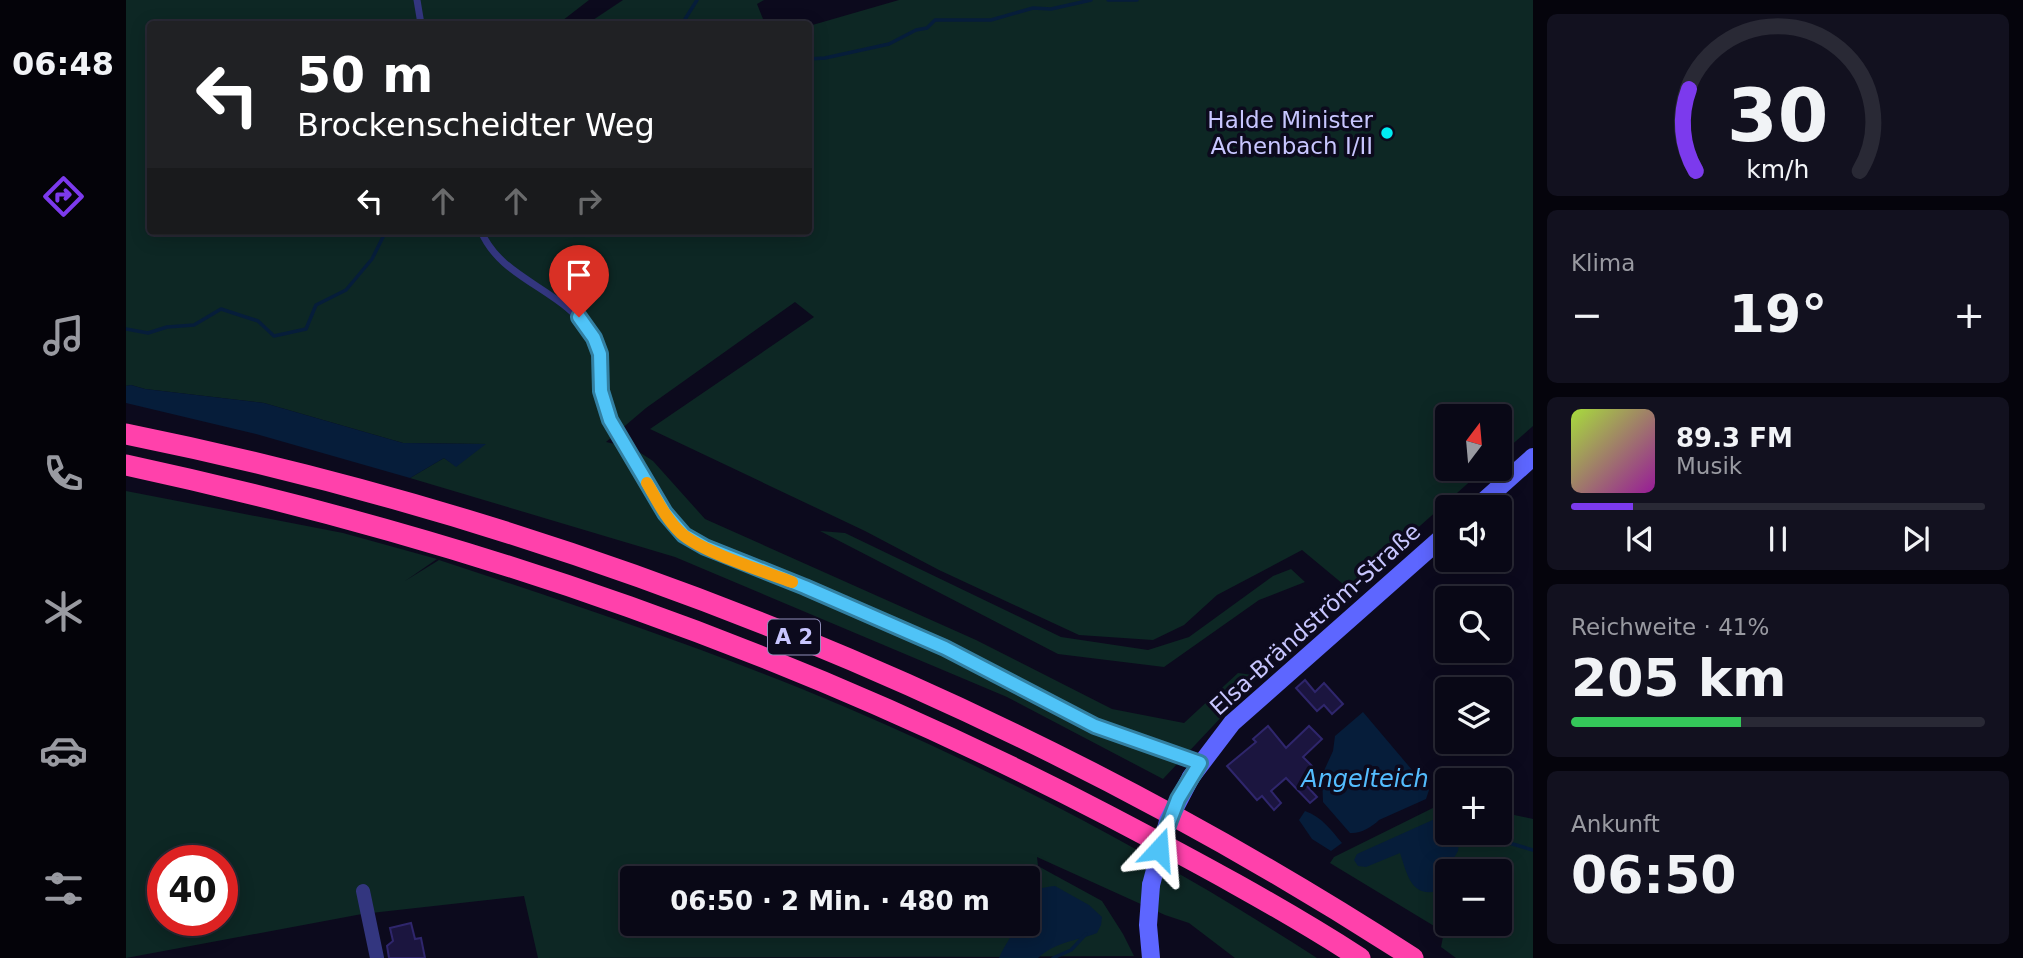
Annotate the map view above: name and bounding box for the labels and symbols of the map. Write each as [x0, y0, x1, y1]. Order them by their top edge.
place label: Halde Minister Achenbach I/II [1207, 107, 1374, 159]
marker: Halde Minister Achenbach I/II [1379, 125, 1395, 141]
pin [549, 245, 609, 317]
north arrow [1435, 404, 1512, 481]
street label: Elsa-Brändström-Straße [1205, 518, 1425, 720]
road number: A 2 [768, 620, 820, 654]
water label: Angelteich [1299, 765, 1429, 793]
position arrow [1122, 812, 1196, 886]
speed limit sign: 40 [147, 845, 238, 936]

